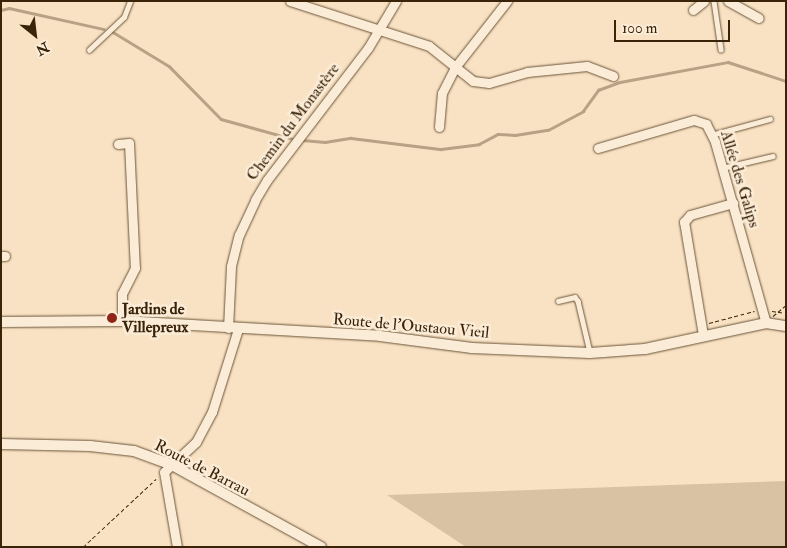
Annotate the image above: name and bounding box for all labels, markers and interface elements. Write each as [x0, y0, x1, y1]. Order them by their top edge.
north arrow [10, 10, 60, 60]
scale bar [617, 10, 733, 42]
text: 100 m [622, 19, 657, 38]
text: N [33, 38, 52, 59]
street label: Chemin du Monastère [243, 59, 343, 185]
street label: Allée des Galips [716, 128, 764, 230]
place label: Jardins de Villepreux [122, 299, 188, 337]
street label: Route de l'Oustaou Vieil [332, 310, 490, 342]
marker: Jardins de Villepreux [106, 312, 118, 324]
street label: Route de Barrau [151, 436, 253, 500]

